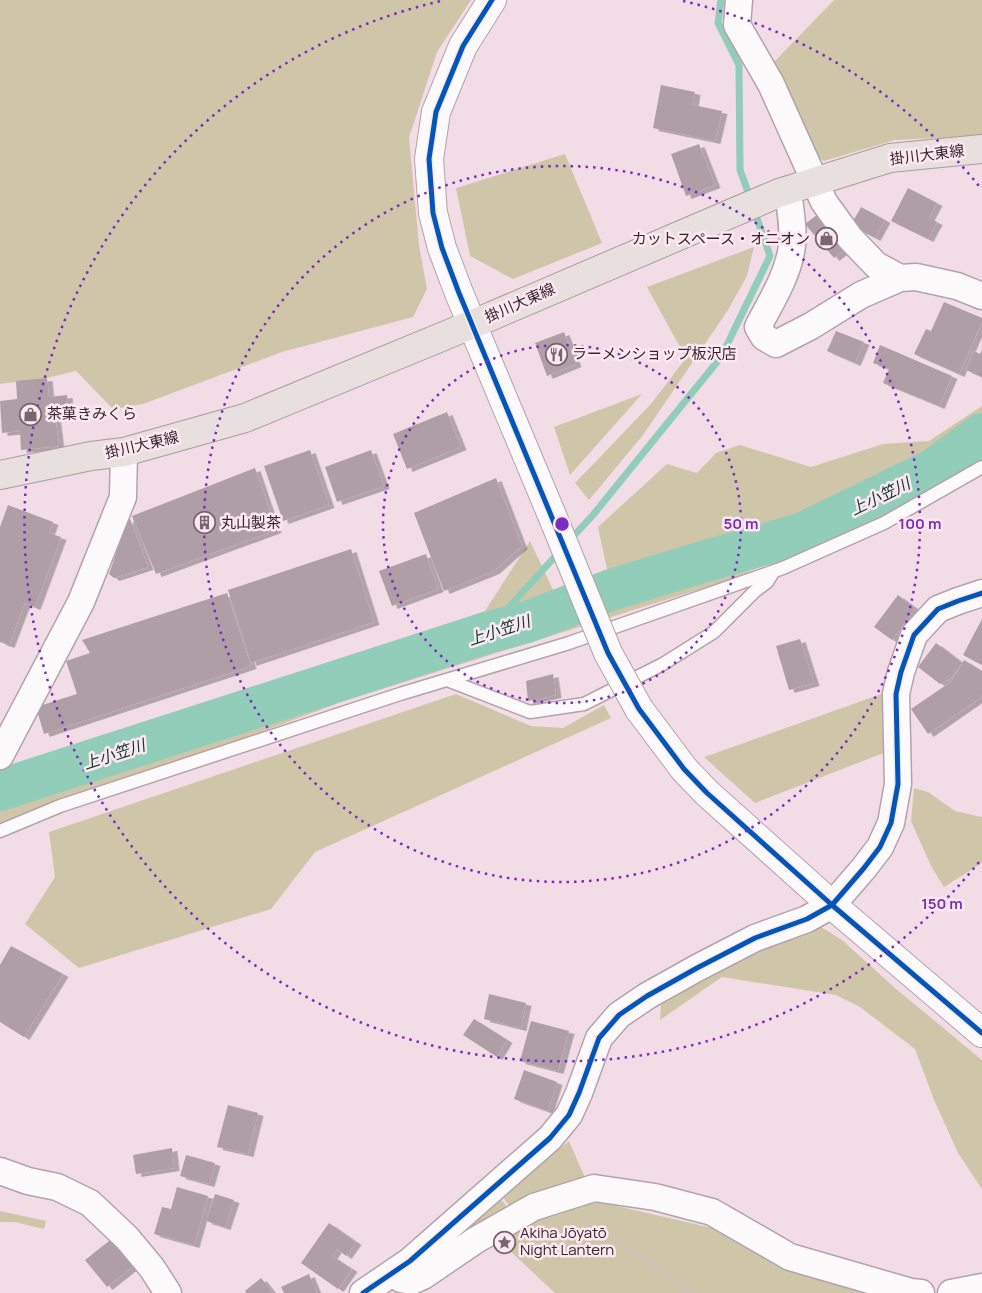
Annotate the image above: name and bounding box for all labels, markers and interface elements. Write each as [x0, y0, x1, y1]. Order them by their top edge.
street label: 掛川大東線 [888, 140, 965, 169]
shop icon: カットスペース・オニオン [814, 227, 838, 251]
place label: カットスペース・オニオン [632, 228, 810, 249]
street label: 掛川大東線 [481, 278, 558, 327]
restaurant icon: ラーメンショップ板沢店 [544, 342, 568, 366]
place label: ラーメンショップ板沢店 [572, 343, 736, 364]
shop icon: 茶菓きみくら [19, 402, 43, 426]
place label: 茶菓きみくら [47, 403, 137, 424]
street label: 掛川大東線 [103, 426, 181, 463]
water label: 上小笠川 [846, 471, 915, 520]
building icon: 丸山製茶 [193, 511, 217, 535]
place label: 丸山製茶 [221, 512, 281, 533]
text: 50 m [723, 513, 759, 534]
text: 100 m [899, 513, 941, 534]
centre of rings [553, 515, 571, 533]
water label: 上小笠川 [465, 609, 535, 650]
water label: 上小笠川 [80, 733, 150, 774]
text: 150 m [921, 893, 963, 914]
place label: Akiha Jōyatō Night Lantern [520, 1222, 614, 1260]
place icon: Akiha Jōyatō Night Lantern [492, 1230, 516, 1254]

